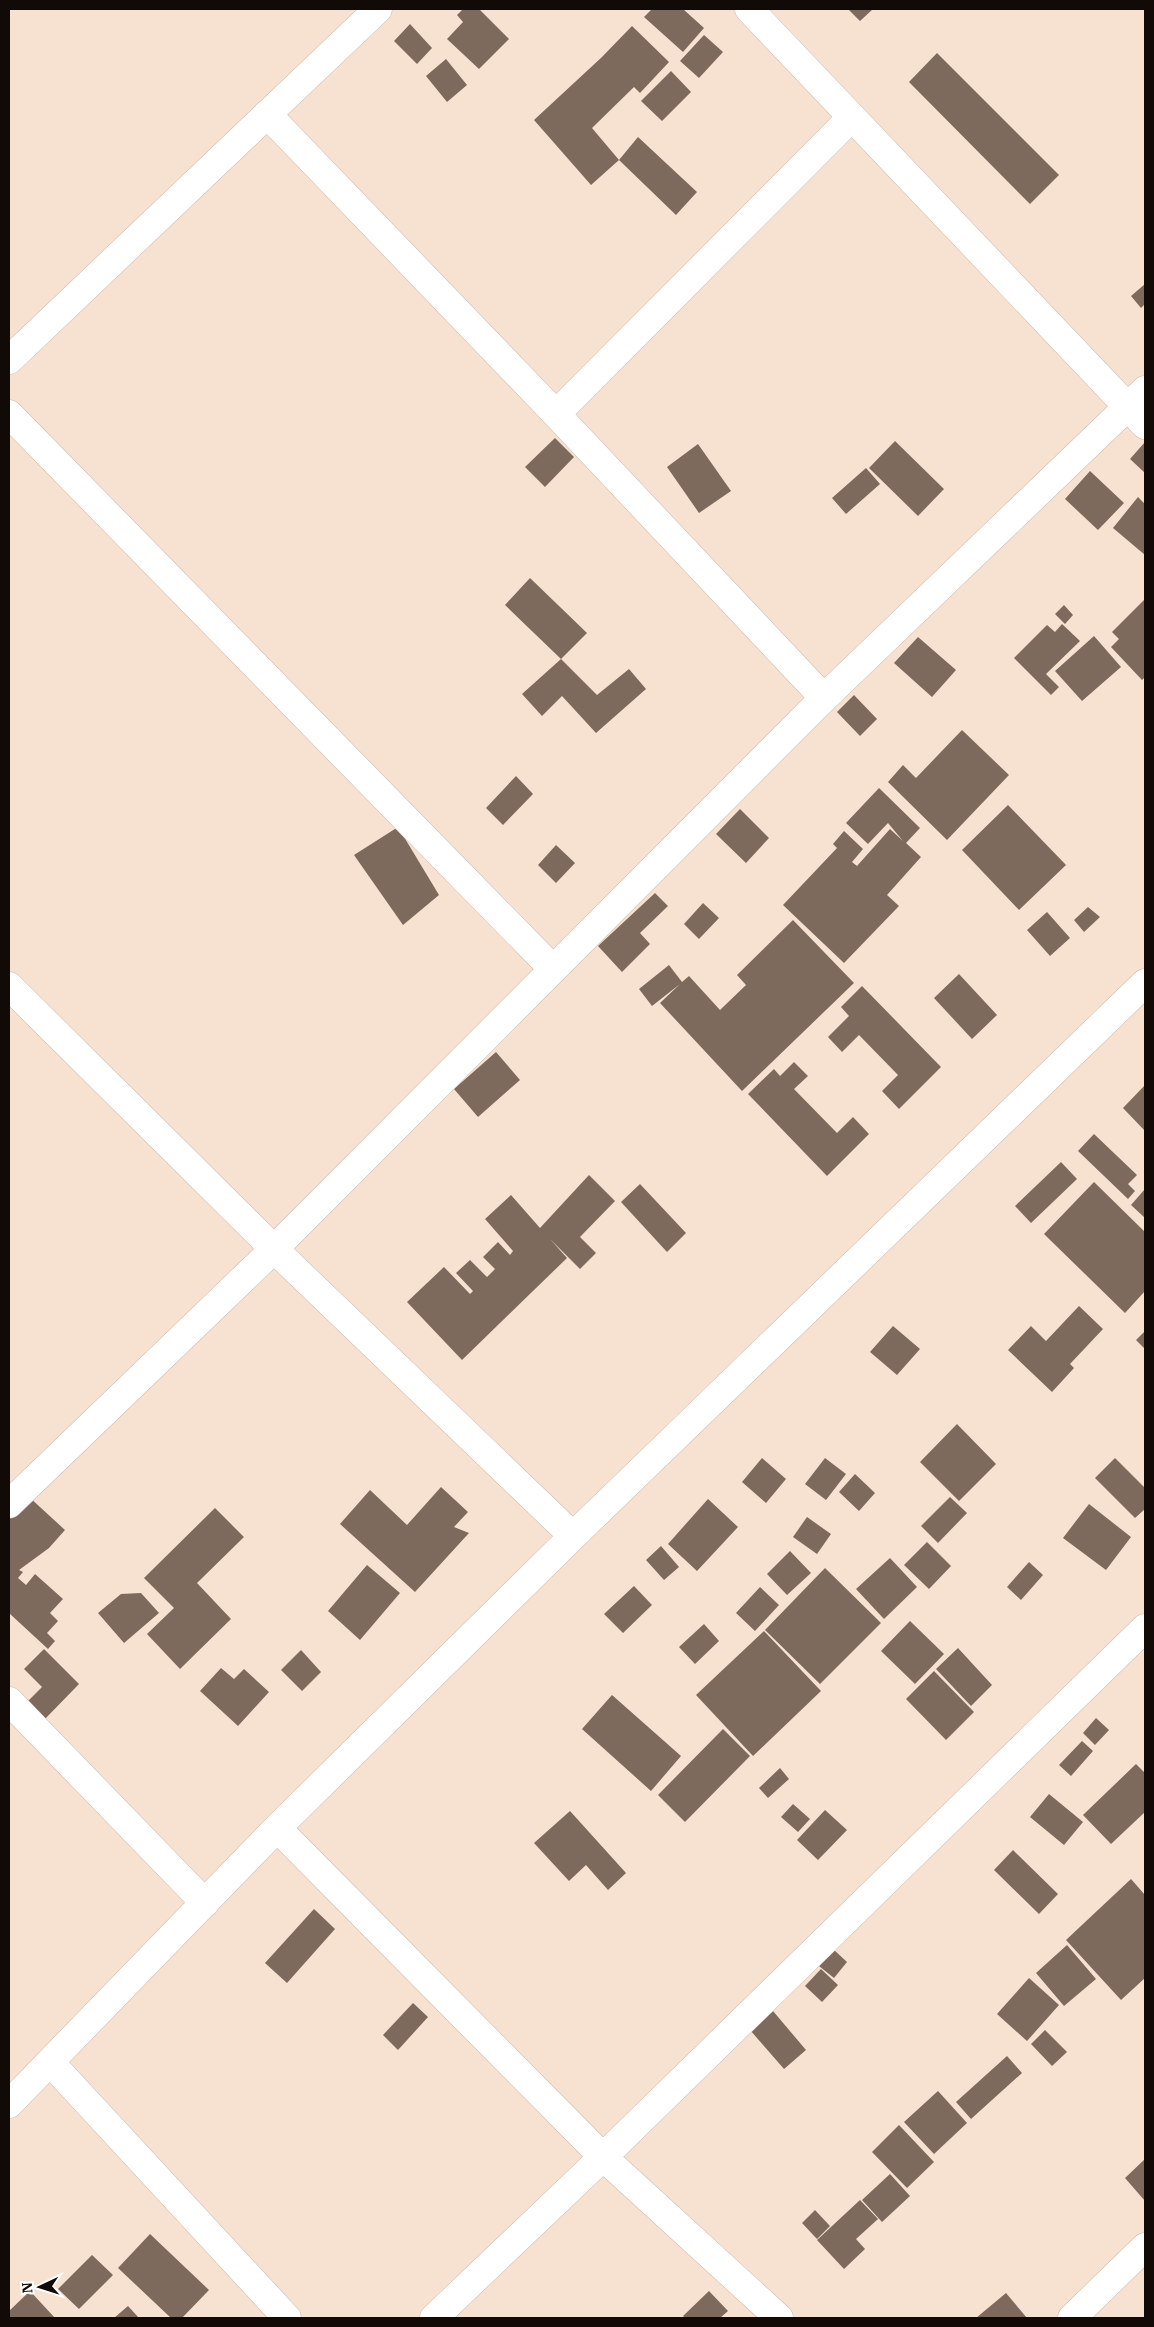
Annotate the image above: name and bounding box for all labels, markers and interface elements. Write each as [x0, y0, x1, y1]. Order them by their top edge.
north arrow [15, 2262, 65, 2312]
text: N [18, 2282, 36, 2294]

